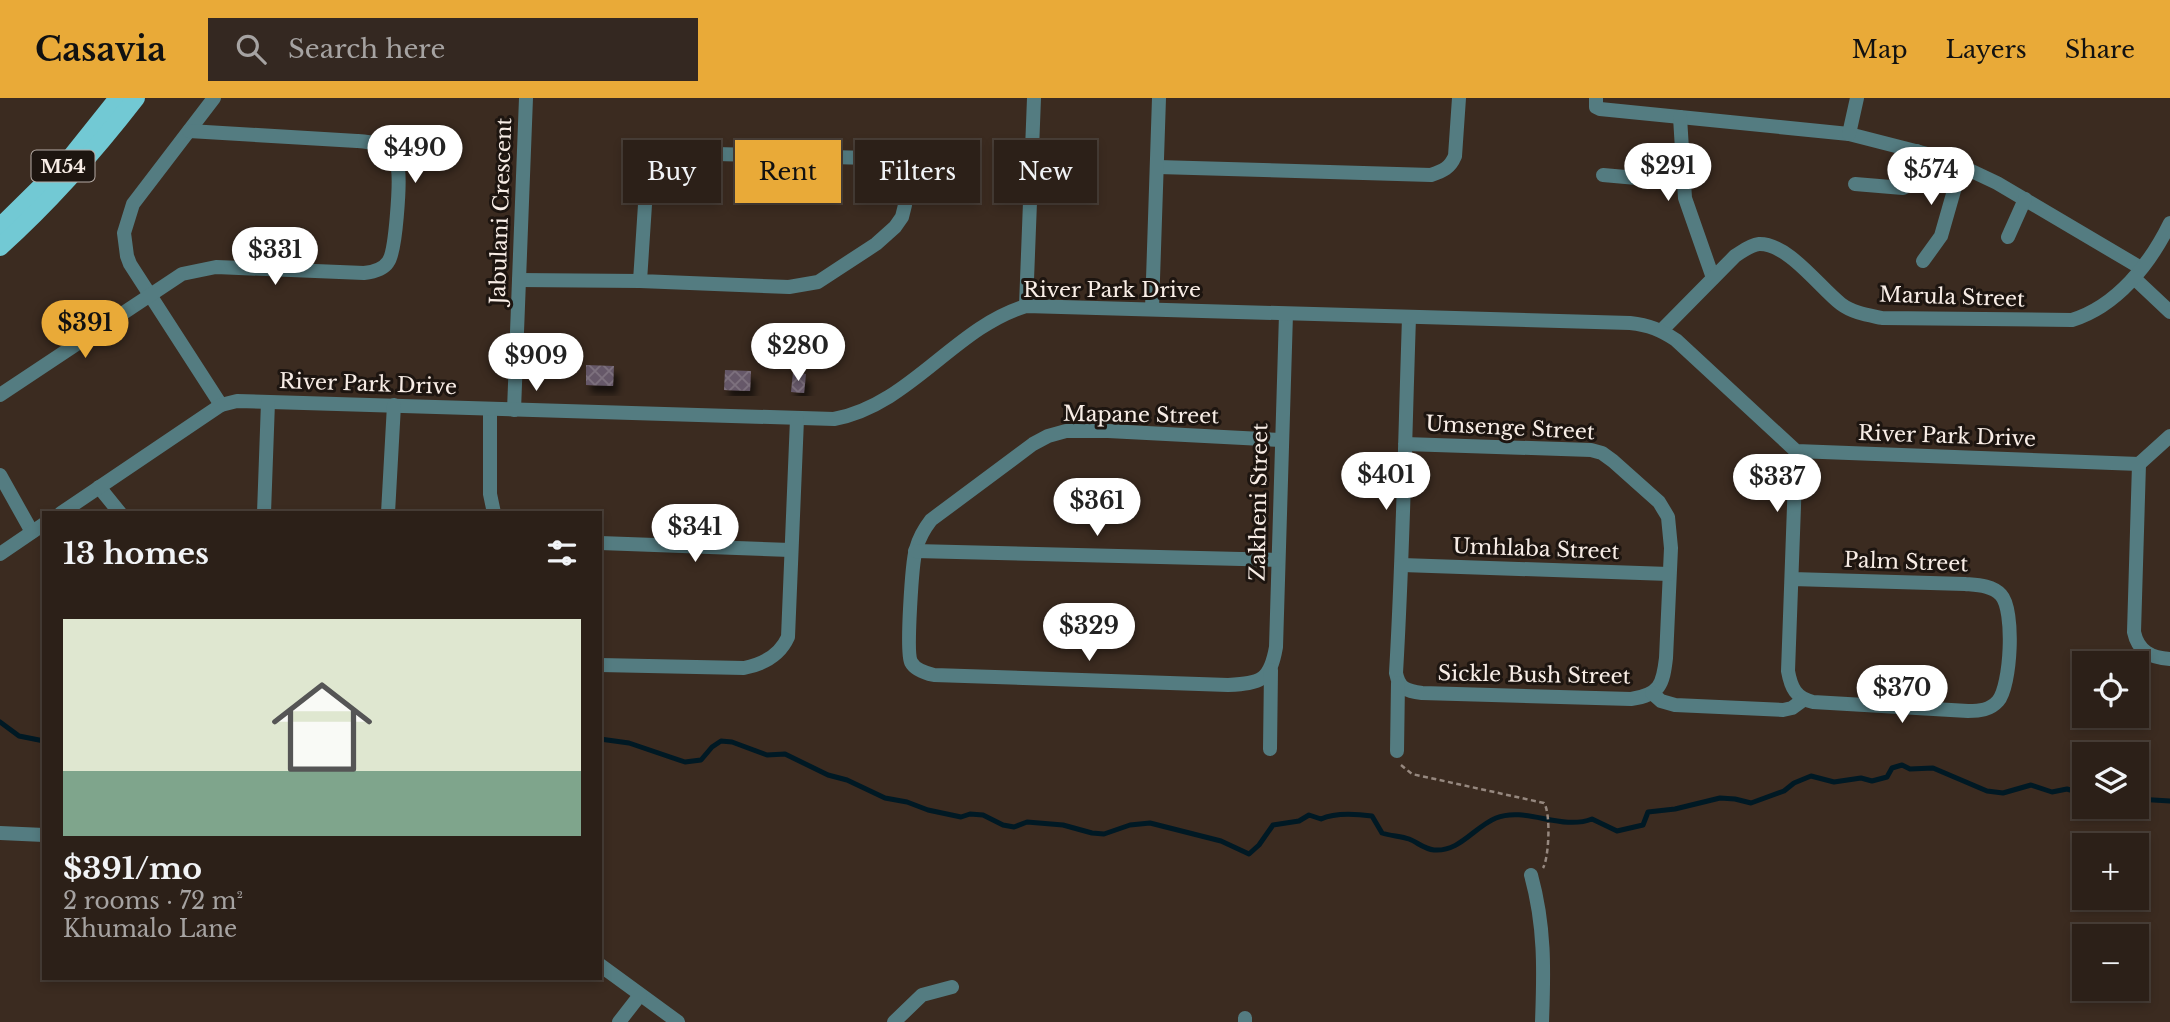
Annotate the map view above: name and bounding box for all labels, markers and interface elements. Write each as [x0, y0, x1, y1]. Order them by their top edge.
search box [208, 18, 698, 81]
text: Casavia [35, 29, 166, 70]
icon: search [232, 30, 270, 68]
text: Search here [288, 33, 445, 65]
text: Map [1852, 35, 1908, 64]
text: Layers [1946, 35, 2027, 64]
text: Share [2065, 35, 2135, 64]
street label: Jabulani Crescent [485, 117, 517, 308]
pin: $490 [374, 126, 456, 185]
text: $490 [384, 134, 446, 162]
chip: Buy [623, 140, 721, 203]
chip: Rent [735, 140, 841, 203]
chip: Filters [855, 140, 980, 203]
chip: New [994, 140, 1097, 203]
pin: $291 [1627, 144, 1709, 203]
pin: $574 [1890, 148, 1972, 207]
road number: M54 [32, 150, 94, 181]
text: $291 [1640, 152, 1696, 180]
text: $574 [1903, 156, 1959, 184]
pin: $331 [234, 228, 316, 287]
text: $331 [248, 236, 302, 264]
street label: River Park Drive [1023, 277, 1201, 303]
street label: Marula Street [1879, 281, 2025, 313]
pin: $391 [44, 300, 126, 360]
text: $391 [58, 309, 113, 337]
pin: $280 [757, 324, 839, 383]
text: $280 [767, 332, 829, 360]
pin: $909 [495, 334, 577, 393]
text: $909 [504, 342, 568, 370]
street label: River Park Drive [279, 368, 457, 400]
street label: Mapane Street [1063, 401, 1219, 429]
street label: Umsenge Street [1425, 411, 1595, 445]
street label: River Park Drive [1858, 420, 2036, 452]
street label: Zakheni Street [1245, 423, 1273, 581]
pin: $401 [1345, 452, 1427, 512]
pin: $337 [1736, 454, 1818, 514]
text: $401 [1357, 461, 1415, 489]
text: $337 [1749, 463, 1805, 491]
pin: $361 [1056, 478, 1138, 538]
text: $361 [1070, 487, 1125, 515]
pin: $341 [654, 504, 736, 564]
text: $341 [668, 513, 722, 541]
street label: Umhlaba Street [1452, 533, 1620, 565]
icon: filters [543, 534, 581, 572]
text: 13 homes [63, 535, 209, 572]
street label: Palm Street [1843, 547, 1969, 577]
pin: $329 [1048, 603, 1130, 663]
text: $329 [1059, 612, 1119, 640]
map controls [2072, 651, 2149, 1001]
button: locate [2072, 651, 2149, 728]
street label: Sickle Bush Street [1437, 660, 1631, 690]
icon: home [259, 664, 385, 790]
pin: $370 [1861, 666, 1943, 725]
text: $370 [1873, 674, 1931, 702]
button: layers [2072, 742, 2149, 819]
button: + [2072, 833, 2149, 910]
text: $391/mo [63, 850, 202, 887]
text: 2 rooms · 72 m² [63, 887, 243, 915]
text: Khumalo Lane [63, 915, 237, 943]
button: − [2072, 924, 2149, 1001]

